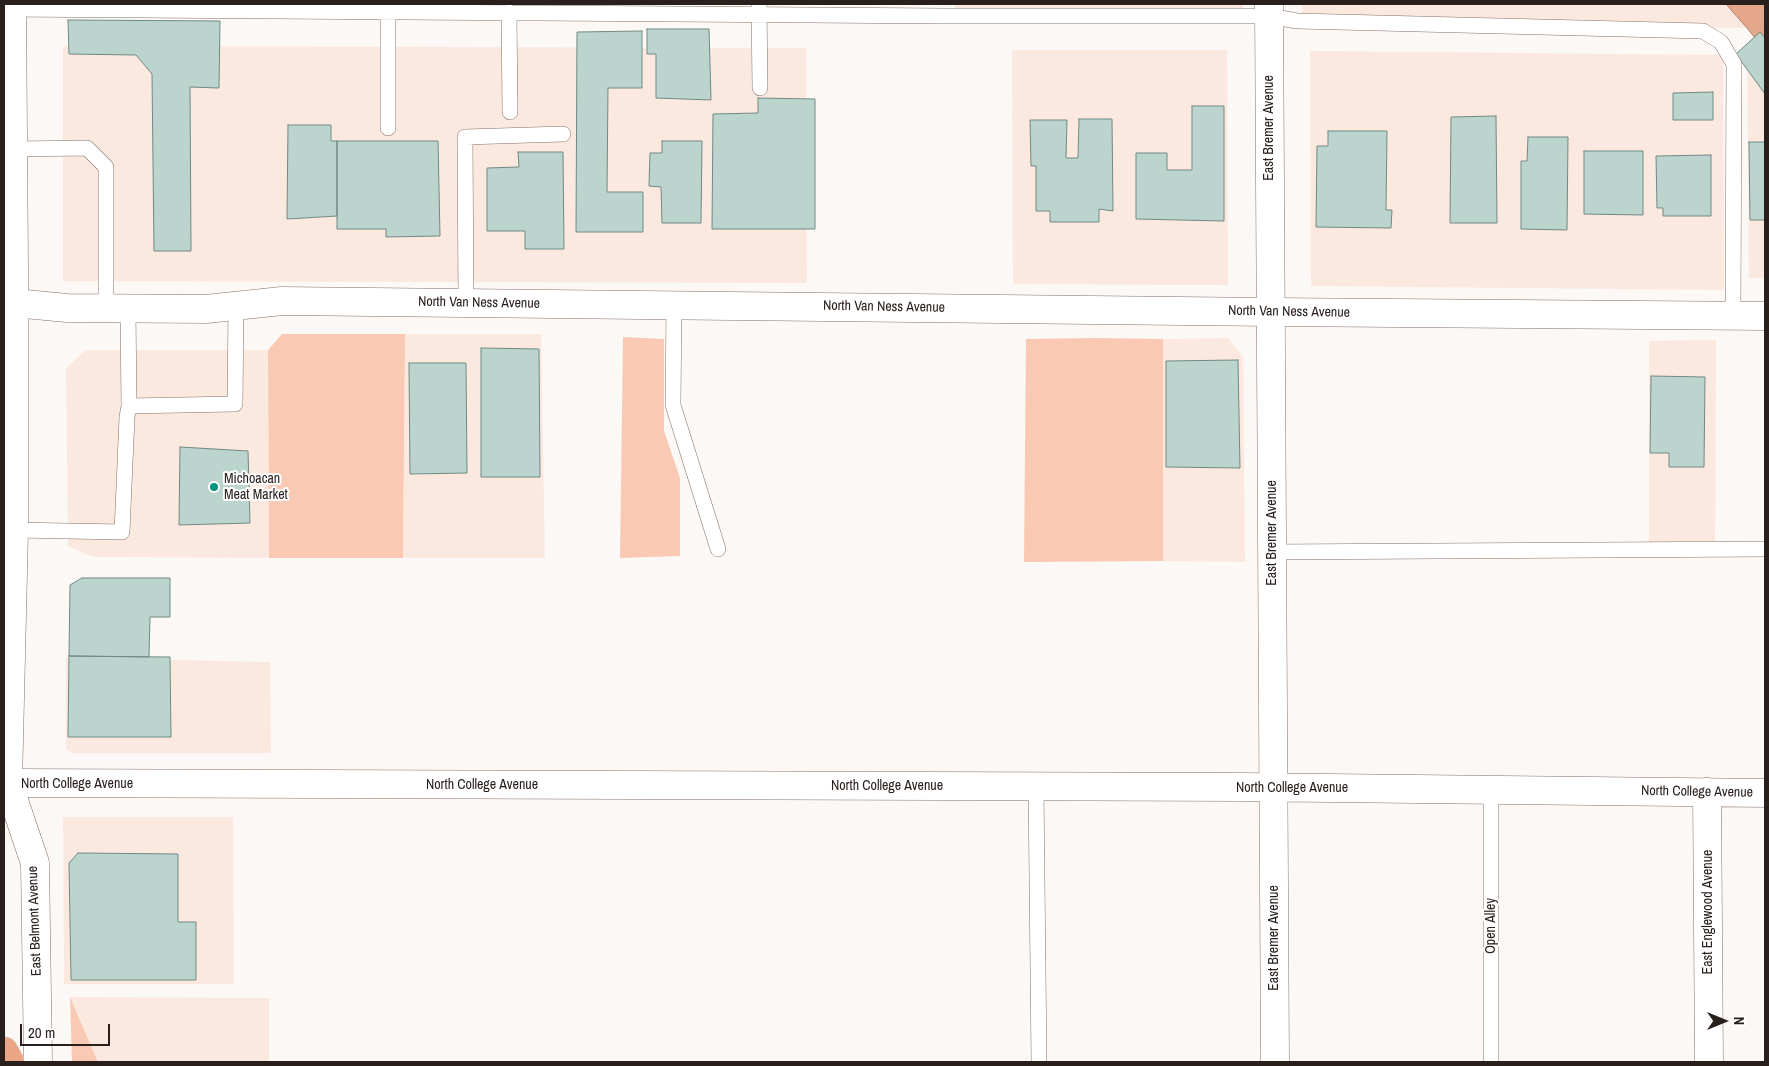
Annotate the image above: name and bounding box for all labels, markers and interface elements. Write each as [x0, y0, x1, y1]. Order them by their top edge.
street label: East Bremer Avenue [1261, 75, 1277, 181]
street label: North Van Ness Avenue [418, 294, 540, 312]
street label: North Van Ness Avenue [823, 298, 945, 316]
street label: North Van Ness Avenue [1228, 303, 1350, 321]
place label: Michoacan Meat Market [224, 471, 288, 504]
street label: East Bremer Avenue [1264, 480, 1280, 586]
marker: Michoacan Meat Market [208, 481, 220, 493]
street label: North College Avenue [21, 776, 133, 792]
street label: North College Avenue [426, 777, 538, 793]
street label: North College Avenue [831, 778, 943, 794]
street label: North College Avenue [1236, 780, 1348, 796]
street label: North College Avenue [1641, 783, 1753, 801]
street label: East Englewood Avenue [1700, 850, 1716, 974]
street label: East Belmont Avenue [25, 866, 45, 976]
street label: East Bremer Avenue [1266, 885, 1282, 991]
street label: Open Alley [1483, 898, 1499, 954]
north arrow [1699, 996, 1749, 1046]
scale bar [22, 1014, 112, 1046]
text: N [1730, 1017, 1748, 1025]
text: 20 m [28, 1022, 55, 1043]

